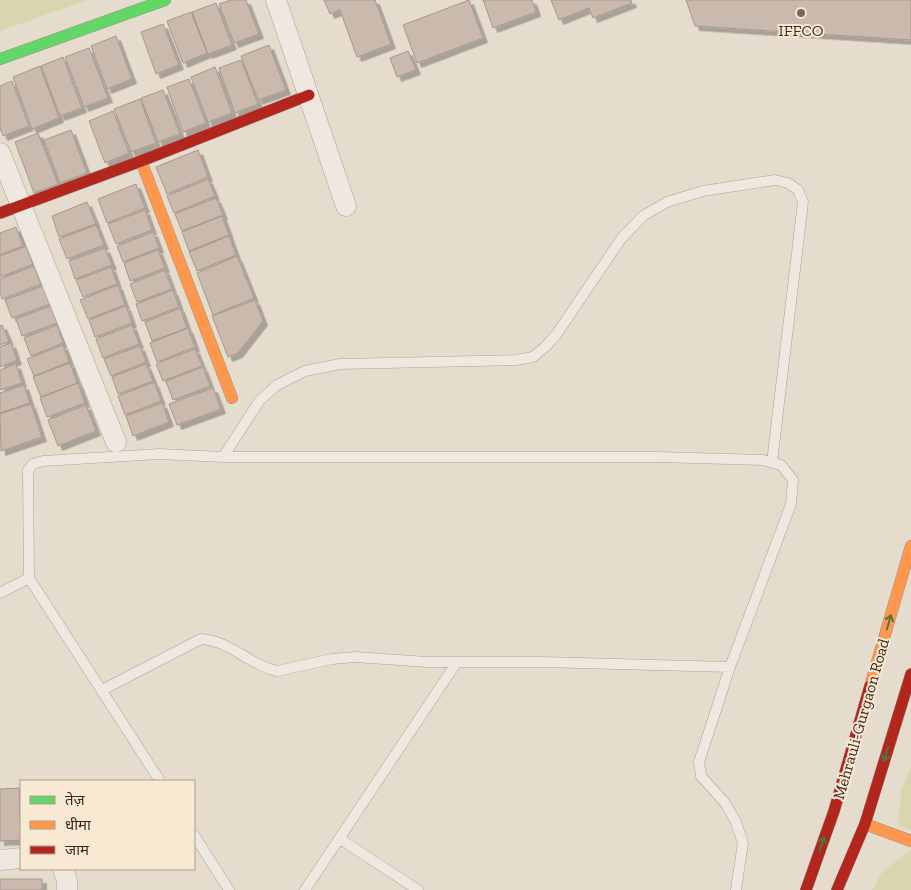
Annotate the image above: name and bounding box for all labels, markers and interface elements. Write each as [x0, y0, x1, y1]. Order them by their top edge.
marker: IFFCO [795, 7, 807, 19]
place label: IFFCO [778, 21, 824, 40]
one-way arrow [885, 614, 895, 630]
street label: Mehrauli-Gurgaon Road [829, 636, 893, 802]
one-way arrow [881, 746, 891, 762]
legend [20, 780, 195, 870]
text: तेज़ [65, 791, 86, 809]
text: धीमा [65, 816, 92, 834]
one-way arrow [818, 837, 827, 852]
text: जाम [65, 841, 90, 859]

